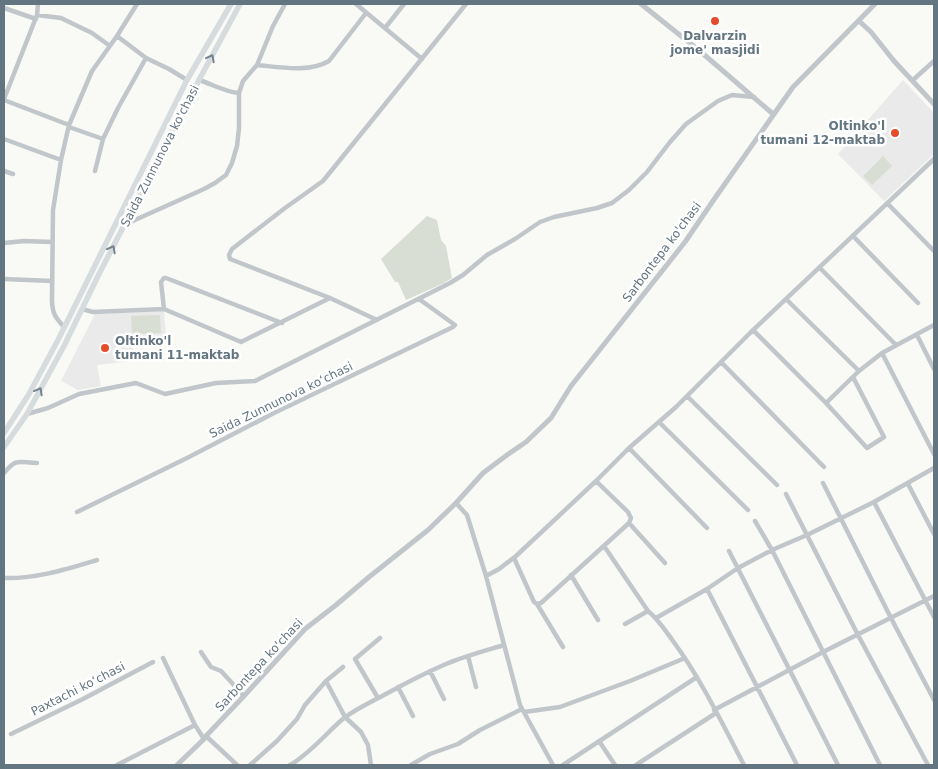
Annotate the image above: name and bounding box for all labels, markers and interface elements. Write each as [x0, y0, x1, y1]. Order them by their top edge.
marker: Dalvarzin jome' masjidi [709, 15, 721, 27]
place label: Dalvarzin jome' masjidi [669, 29, 760, 57]
one-way arrow [204, 54, 214, 63]
street label: Saida Zunnunova ko'chasi [118, 83, 202, 229]
place label: Oltinko'l tumani 12-maktab [761, 119, 885, 147]
marker: Oltinko'l tumani 12-maktab [889, 127, 901, 139]
street label: Sarbontepa ko'chasi [620, 199, 704, 305]
one-way arrow [106, 246, 116, 255]
place label: Oltinko'l tumani 11-maktab [115, 334, 240, 362]
marker: Oltinko'l tumani 11-maktab [99, 342, 111, 354]
street label: Saida Zunnunova koʻchasi [207, 359, 355, 441]
one-way arrow [33, 387, 43, 396]
street label: Sarbontepa ko'chasi [212, 616, 306, 714]
street label: Paxtachi koʻchasi [29, 659, 127, 719]

